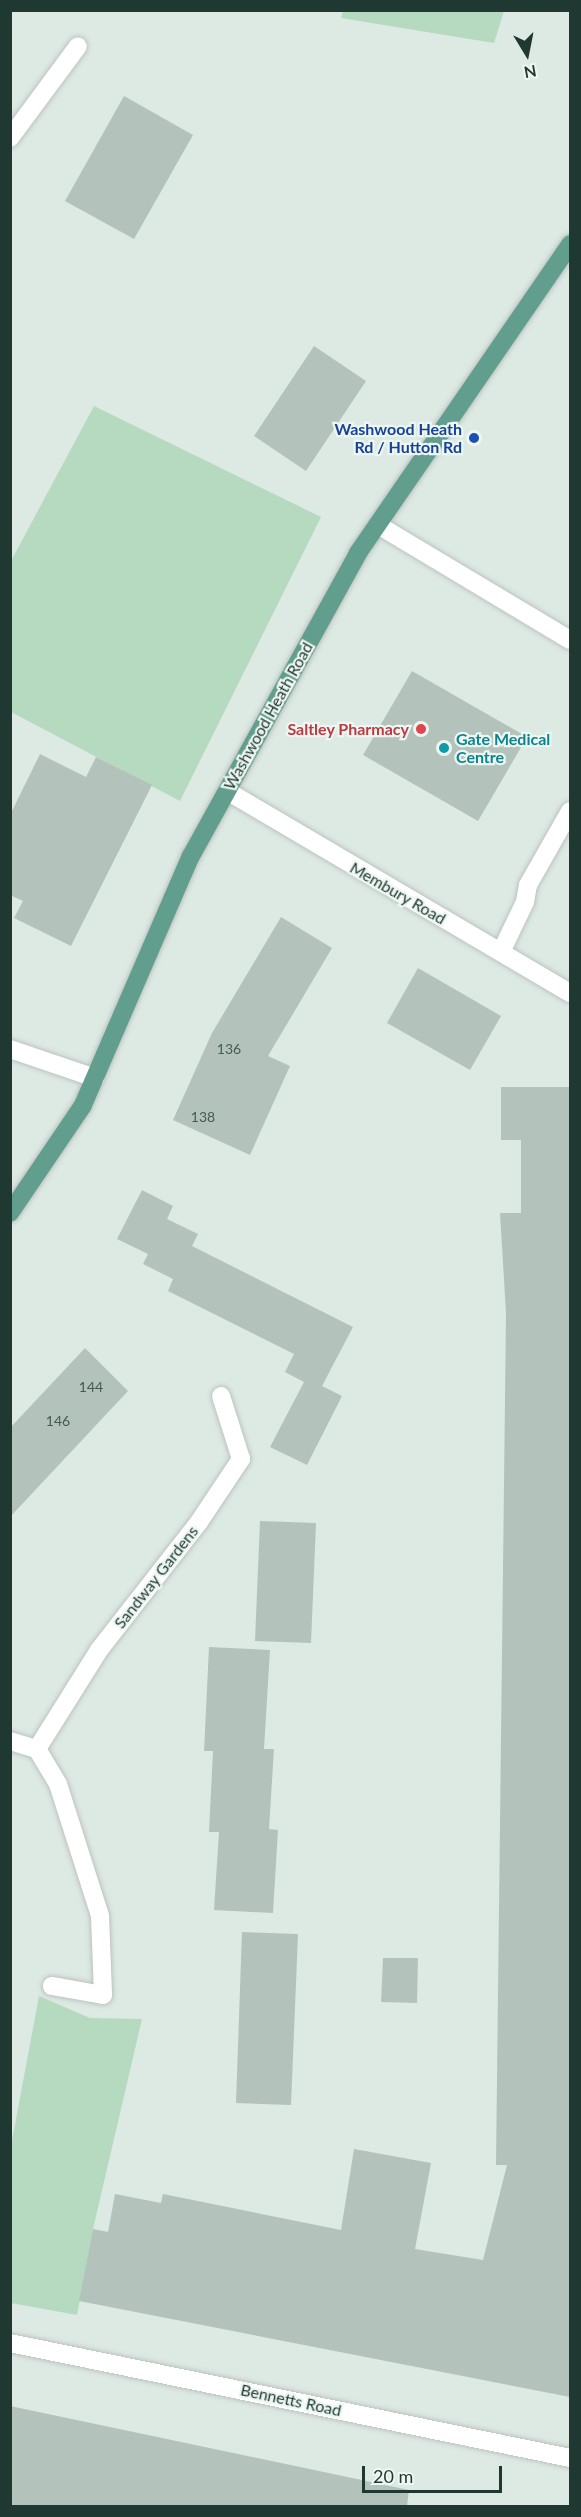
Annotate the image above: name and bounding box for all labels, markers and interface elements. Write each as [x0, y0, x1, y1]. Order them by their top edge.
north arrow [497, 24, 557, 84]
text: N [523, 62, 538, 83]
place label: Washwood Heath Rd / Hutton Rd [334, 419, 462, 457]
marker: Washwood Heath Rd / Hutton Rd [467, 431, 481, 445]
street label: Washwood Heath Road [219, 639, 317, 793]
place label: Saltley Pharmacy [287, 719, 409, 739]
marker: Saltley Pharmacy [414, 722, 428, 736]
place label: Gate Medical Centre [456, 729, 550, 767]
marker: Gate Medical Centre [437, 741, 451, 755]
street label: Membury Road [347, 858, 449, 928]
house number: 136 [217, 1041, 241, 1057]
house number: 138 [191, 1109, 215, 1125]
house number: 144 [79, 1379, 103, 1395]
house number: 146 [46, 1413, 70, 1429]
street label: Sandway Gardens [110, 1522, 202, 1632]
street label: Bennetts Road [239, 2380, 343, 2420]
scale bar [365, 2454, 504, 2492]
text: 20 m [373, 2465, 413, 2487]

